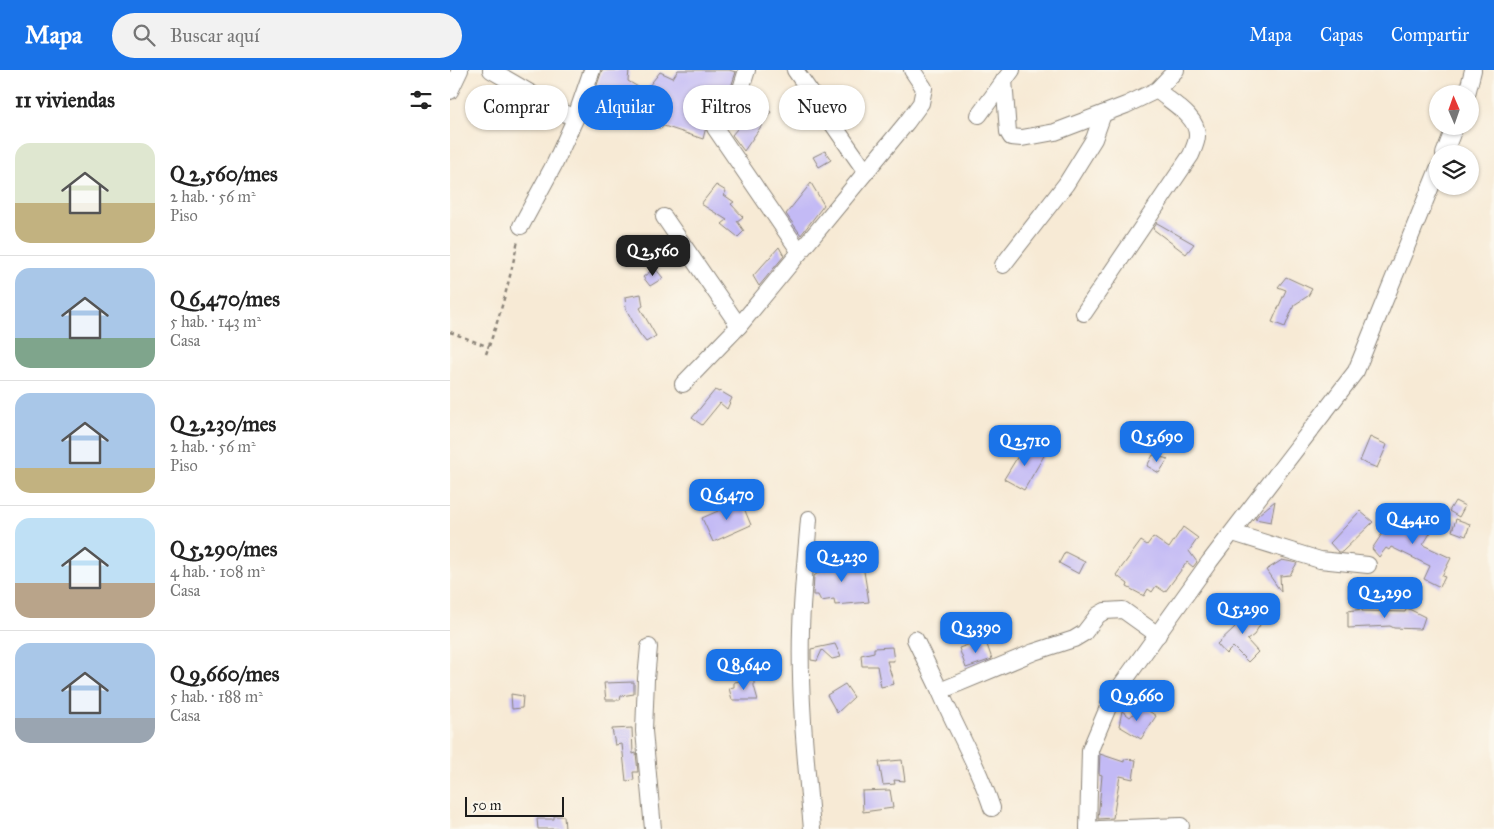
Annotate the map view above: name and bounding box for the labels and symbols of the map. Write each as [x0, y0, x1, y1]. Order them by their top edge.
north arrow [1429, 85, 1479, 135]
pin: Q 2,560 [607, 234, 699, 277]
pin: Q 5,690 [1111, 420, 1203, 463]
pin: Q 2,710 [979, 424, 1071, 467]
pin: Q 6,470 [681, 478, 773, 521]
pin: Q 4,410 [1367, 502, 1459, 545]
pin: Q 2,230 [796, 540, 888, 583]
pin: Q 2,290 [1339, 576, 1431, 619]
pin: Q 5,290 [1197, 592, 1289, 635]
pin: Q 3,390 [930, 612, 1022, 654]
pin: Q 8,640 [698, 648, 790, 691]
pin: Q 9,660 [1091, 680, 1183, 722]
scale bar [465, 794, 564, 817]

